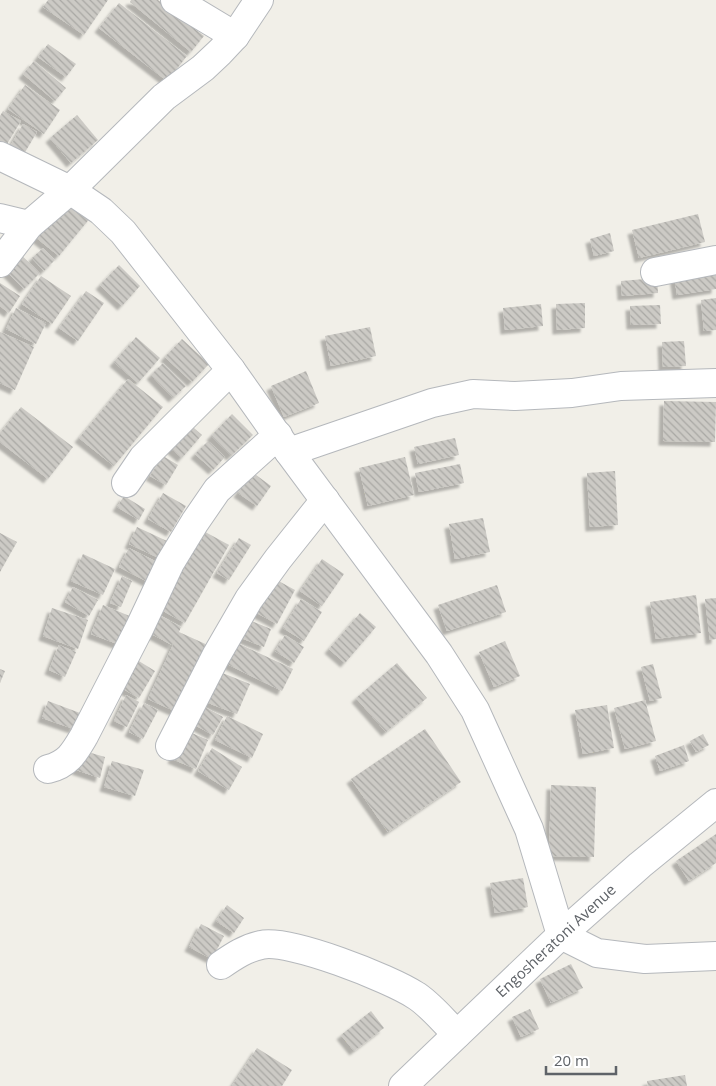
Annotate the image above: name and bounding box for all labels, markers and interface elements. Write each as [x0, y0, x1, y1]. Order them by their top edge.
street label: Engosheratoni Avenue [491, 879, 620, 1001]
scale bar [546, 1044, 616, 1076]
text: 20 m [554, 1050, 589, 1070]

